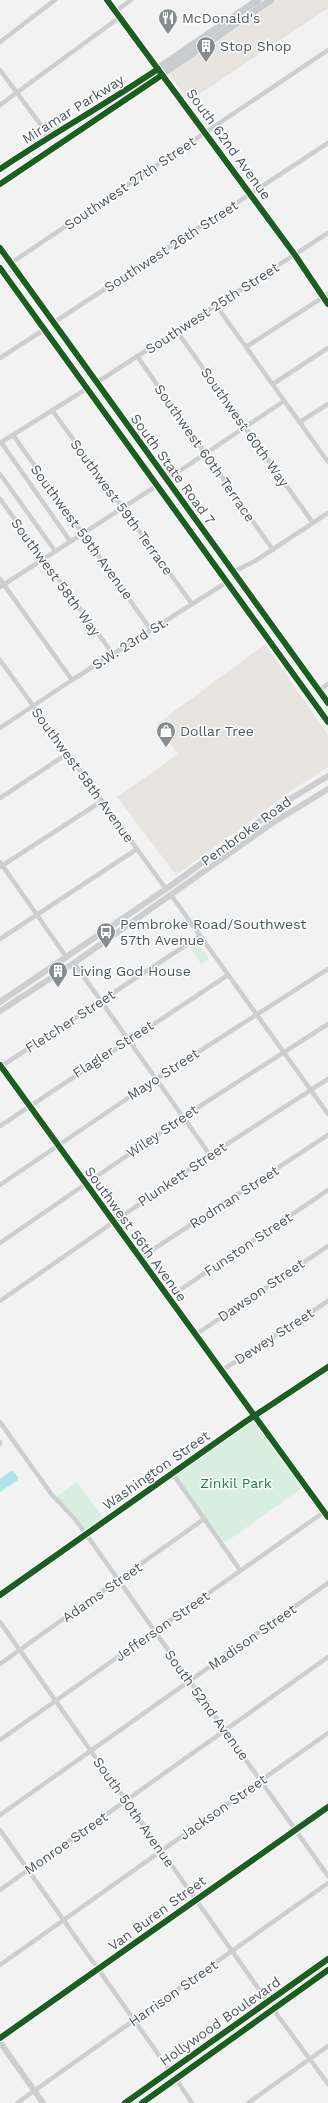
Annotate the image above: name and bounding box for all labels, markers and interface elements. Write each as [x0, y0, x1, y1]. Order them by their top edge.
restaurant icon: McDonald's [157, 7, 179, 35]
place label: McDonald's [182, 10, 260, 26]
building icon: Stop Shop [195, 35, 217, 63]
place label: Stop Shop [220, 38, 292, 54]
street label: Miramar Parkway [19, 71, 127, 147]
street label: South 62nd Avenue [183, 85, 275, 203]
street label: Southwest 27th Street [61, 133, 199, 233]
street label: Southwest 26th Street [101, 197, 241, 295]
street label: Southwest 25th Street [142, 259, 282, 357]
street label: Southwest 60th Way [198, 364, 293, 490]
street label: Southwest 60th Terrace [151, 381, 259, 525]
street label: South State Road 7 [128, 411, 219, 528]
street label: Southwest 59th Terrace [67, 436, 177, 578]
street label: Southwest 59th Avenue [28, 461, 136, 603]
street label: Southwest 58th Way [8, 515, 104, 640]
street label: S.W. 23rd St. [89, 613, 171, 673]
street label: Southwest 58th Avenue [29, 704, 137, 846]
shop icon: Dollar Tree [155, 720, 177, 748]
place label: Dollar Tree [180, 723, 254, 739]
street label: Pembroke Road [198, 793, 294, 869]
place label: Pembroke Road/Southwest 57th Avenue [120, 916, 307, 948]
bus stop icon: Pembroke Road/Southwest 57th Avenue [95, 921, 117, 949]
building icon: Living God House [47, 960, 69, 988]
place label: Living God House [72, 963, 191, 979]
street label: Fletcher Street [22, 986, 118, 1056]
street label: Flagler Street [70, 1017, 156, 1081]
street label: Mayo Street [124, 1045, 202, 1103]
street label: Wiley Street [123, 1101, 201, 1161]
street label: Plunkett Street [135, 1138, 229, 1210]
street label: Rodman Street [186, 1162, 282, 1232]
street label: Southwest 56th Avenue [82, 1163, 190, 1305]
street label: Funston Street [201, 1209, 295, 1279]
street label: Dawson Street [215, 1255, 307, 1325]
street label: Dewey Street [231, 1304, 317, 1367]
street label: Washington Street [100, 1427, 213, 1513]
park label: Zinkil Park [200, 1475, 272, 1491]
street label: Adams Street [59, 1559, 145, 1625]
street label: Jefferson Street [112, 1587, 212, 1665]
street label: Madison Street [205, 1601, 299, 1673]
street label: South 52nd Avenue [161, 1647, 253, 1763]
street label: South 50th Avenue [90, 1754, 178, 1870]
street label: Jackson Street [176, 1771, 270, 1843]
street label: Monroe Street [21, 1808, 111, 1878]
street label: Van Buren Street [105, 1872, 209, 1954]
street label: Harrison Street [126, 1956, 221, 2030]
street label: Hollywood Boulevard [157, 1973, 283, 2069]

